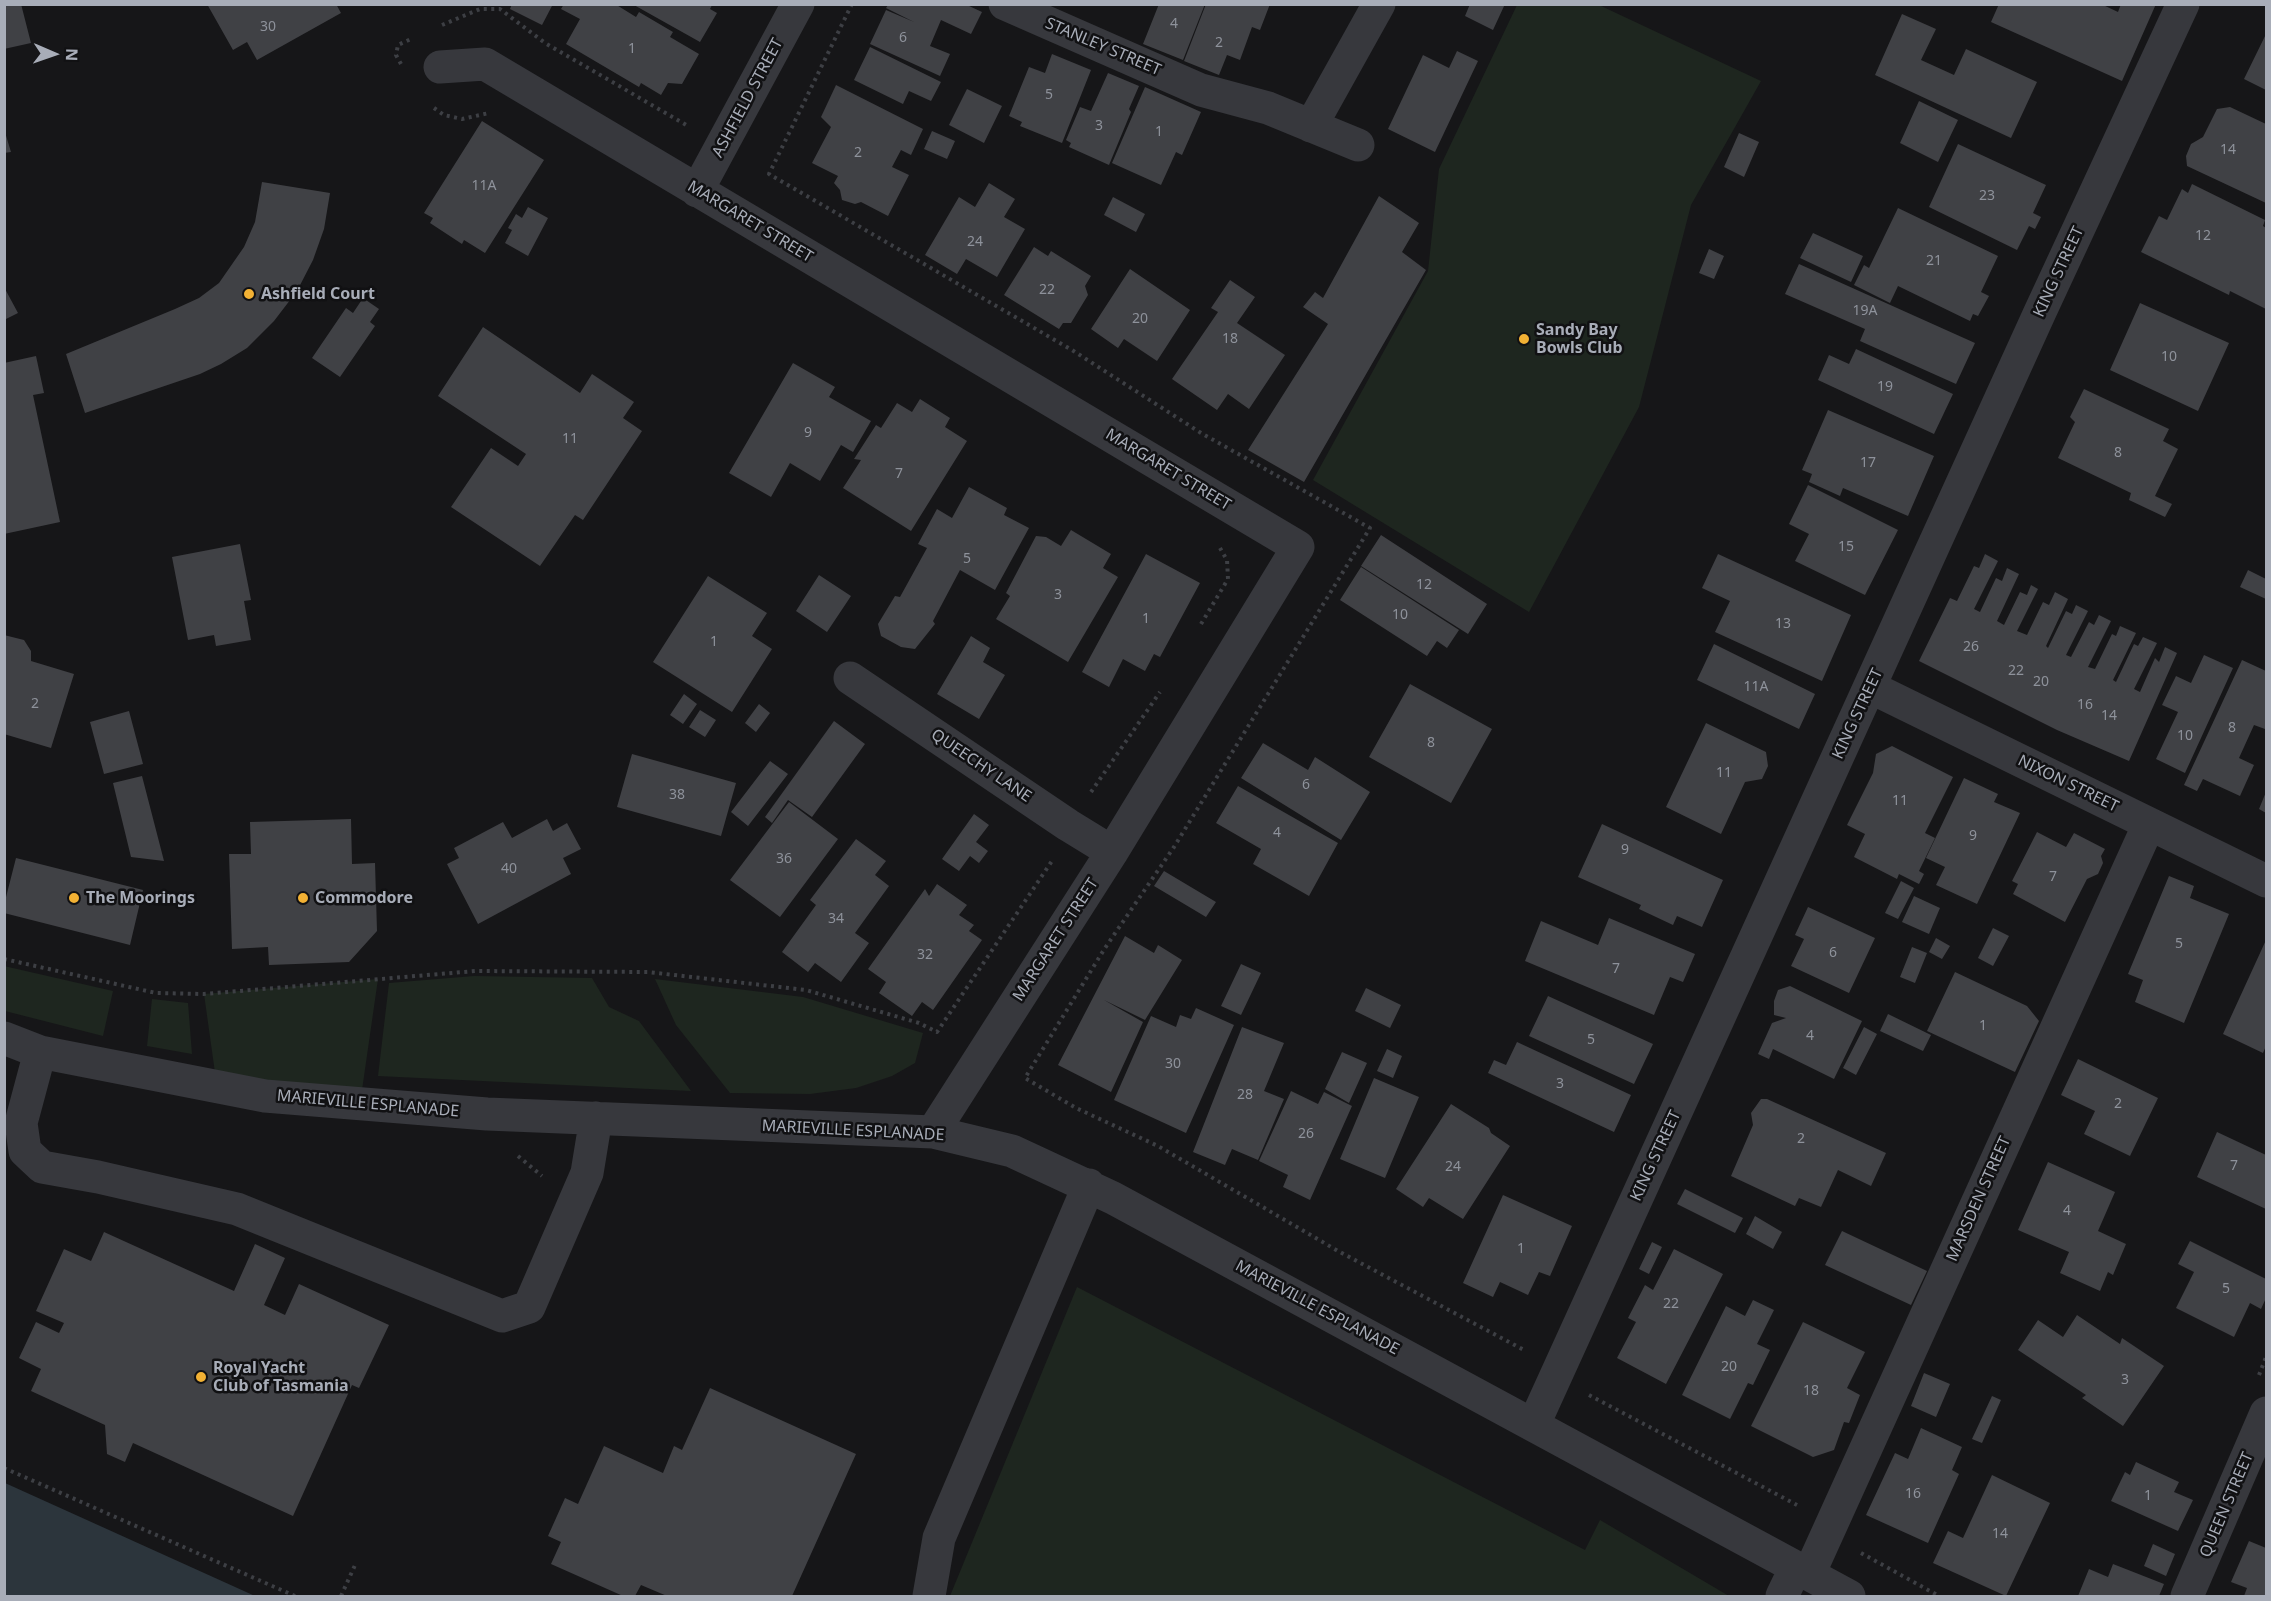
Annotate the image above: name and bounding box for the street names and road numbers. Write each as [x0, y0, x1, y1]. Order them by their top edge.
street label: STANLEY STREET [1042, 14, 1164, 80]
street label: ASHFIELD STREET [709, 35, 787, 161]
street label: MARGARET STREET [684, 177, 816, 267]
street label: KING STREET [2030, 224, 2088, 320]
street label: MARGARET STREET [1102, 425, 1234, 515]
street label: KING STREET [1829, 666, 1887, 762]
street label: QUEECHY LANE [927, 725, 1035, 807]
street label: NIXON STREET [2014, 751, 2122, 817]
street label: MARGARET STREET [1009, 875, 1103, 1005]
street label: MARIEVILLE ESPLANADE [276, 1086, 460, 1122]
street label: KING STREET [1627, 1108, 1685, 1204]
street label: MARIEVILLE ESPLANADE [761, 1117, 945, 1145]
street label: MARSDEN STREET [1943, 1134, 2015, 1264]
street label: MARIEVILLE ESPLANADE [1232, 1257, 1402, 1359]
street label: QUEEN STREET [2196, 1449, 2258, 1561]

